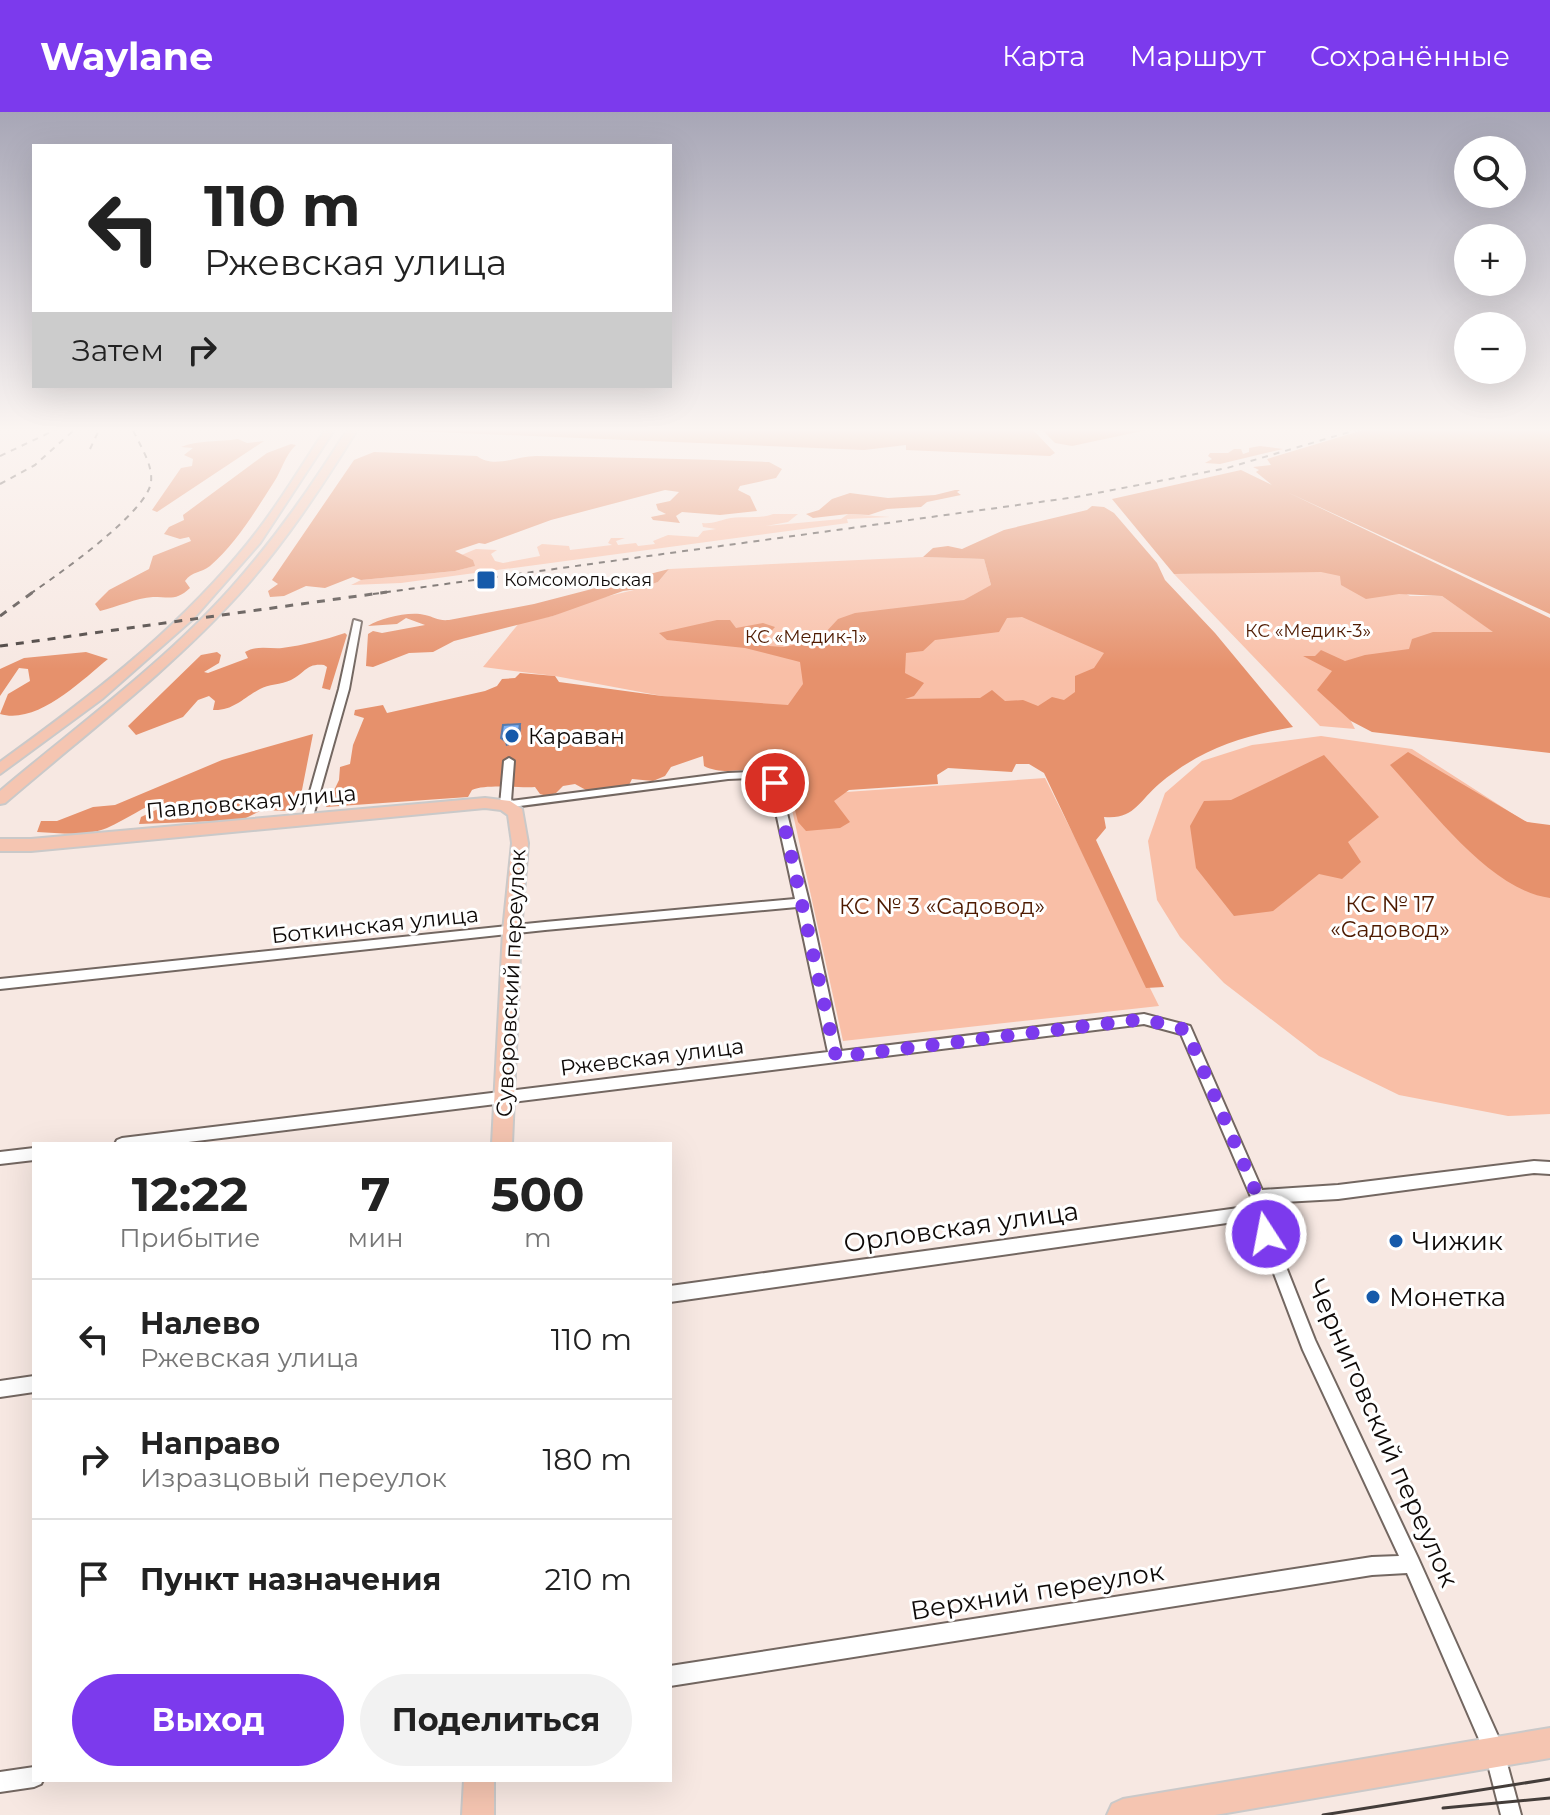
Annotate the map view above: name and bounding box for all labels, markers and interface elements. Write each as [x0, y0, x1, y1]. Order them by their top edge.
text: Waylane [40, 33, 213, 80]
text: Карта [1002, 39, 1086, 73]
text: Маршрут [1130, 39, 1266, 73]
text: Сохранённые [1310, 39, 1510, 73]
map controls [1454, 136, 1526, 384]
button: search [1454, 136, 1526, 208]
text: 110 m [204, 172, 361, 240]
icon: left [72, 176, 176, 280]
button: + [1454, 224, 1526, 296]
text: Ржевская улица [204, 240, 507, 284]
button: − [1454, 312, 1526, 384]
icon: right [180, 328, 224, 372]
text: Затем [72, 332, 164, 369]
marker: Комсомольская [475, 569, 497, 591]
place label: Комсомольская [504, 569, 652, 591]
park label: КС «Медик-3» [1245, 620, 1371, 642]
park label: КС «Медик-1» [745, 626, 867, 648]
place label: Караван [528, 723, 625, 750]
marker: Караван [503, 727, 521, 745]
pin [741, 749, 809, 817]
icon: arrive [753, 761, 797, 805]
street label: Павловская улица [145, 779, 357, 825]
street label: Суворовский переулок [490, 848, 532, 1118]
park label: КС № 17 «Садовод» [1330, 891, 1450, 943]
park label: КС № 3 «Садовод» [839, 893, 1045, 920]
street label: Боткинская улица [270, 901, 480, 949]
street label: Ржевская улица [558, 1032, 746, 1082]
text: 12:22 [132, 1165, 248, 1223]
text: 7 [361, 1165, 390, 1223]
text: 500 [491, 1165, 585, 1223]
position arrow [1224, 1192, 1308, 1276]
street label: Орловская улица [841, 1195, 1081, 1259]
text: Прибытие [119, 1222, 260, 1254]
text: мин [348, 1222, 404, 1254]
text: m [524, 1222, 552, 1254]
place label: Чижик [1412, 1225, 1503, 1257]
marker: Чижик [1387, 1232, 1405, 1250]
street label: Черниговский переулок [1301, 1274, 1465, 1592]
place label: Монетка [1389, 1281, 1506, 1313]
marker: Монетка [1364, 1288, 1382, 1306]
text: Налево [140, 1305, 260, 1342]
icon: left [72, 1317, 116, 1361]
text: 110 m [551, 1321, 632, 1358]
text: Ржевская улица [140, 1342, 359, 1374]
text: Направо [140, 1425, 280, 1462]
icon: right [72, 1437, 116, 1481]
text: 180 m [542, 1441, 632, 1478]
text: Изразцовый переулок [140, 1462, 447, 1494]
street label: Верхний переулок [908, 1555, 1166, 1627]
icon: arrive [72, 1557, 116, 1601]
text: Пункт назначения [140, 1561, 441, 1598]
text: 210 m [545, 1561, 632, 1598]
button: Выход [72, 1674, 344, 1766]
button: Поделиться [360, 1674, 632, 1766]

